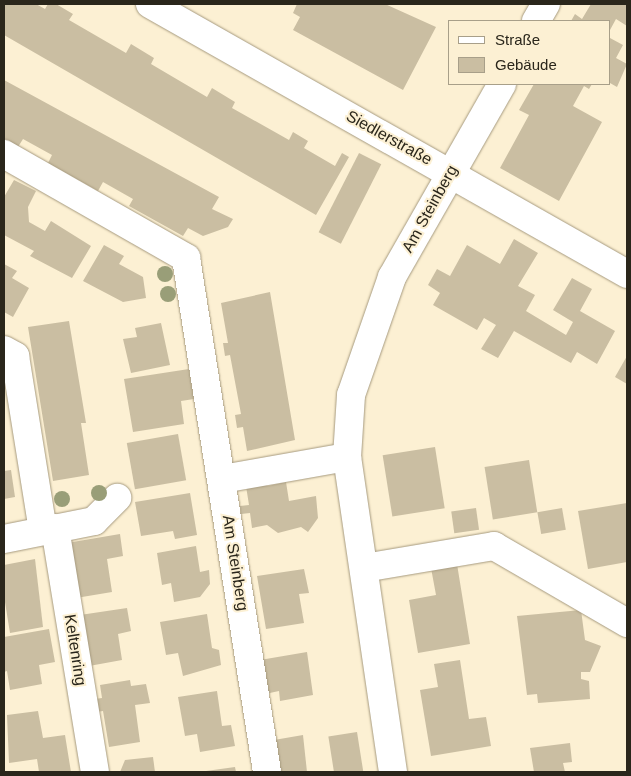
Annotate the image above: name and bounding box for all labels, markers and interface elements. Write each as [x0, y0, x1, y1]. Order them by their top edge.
legend [448, 20, 611, 85]
text: Straße [495, 31, 540, 48]
text: Gebäude [495, 56, 557, 73]
street label: Siedlerstraße [343, 107, 435, 169]
street label: Am Steinberg [398, 162, 462, 256]
street label: Am Steinberg [218, 514, 252, 612]
street label: Keltenring [60, 613, 90, 687]

